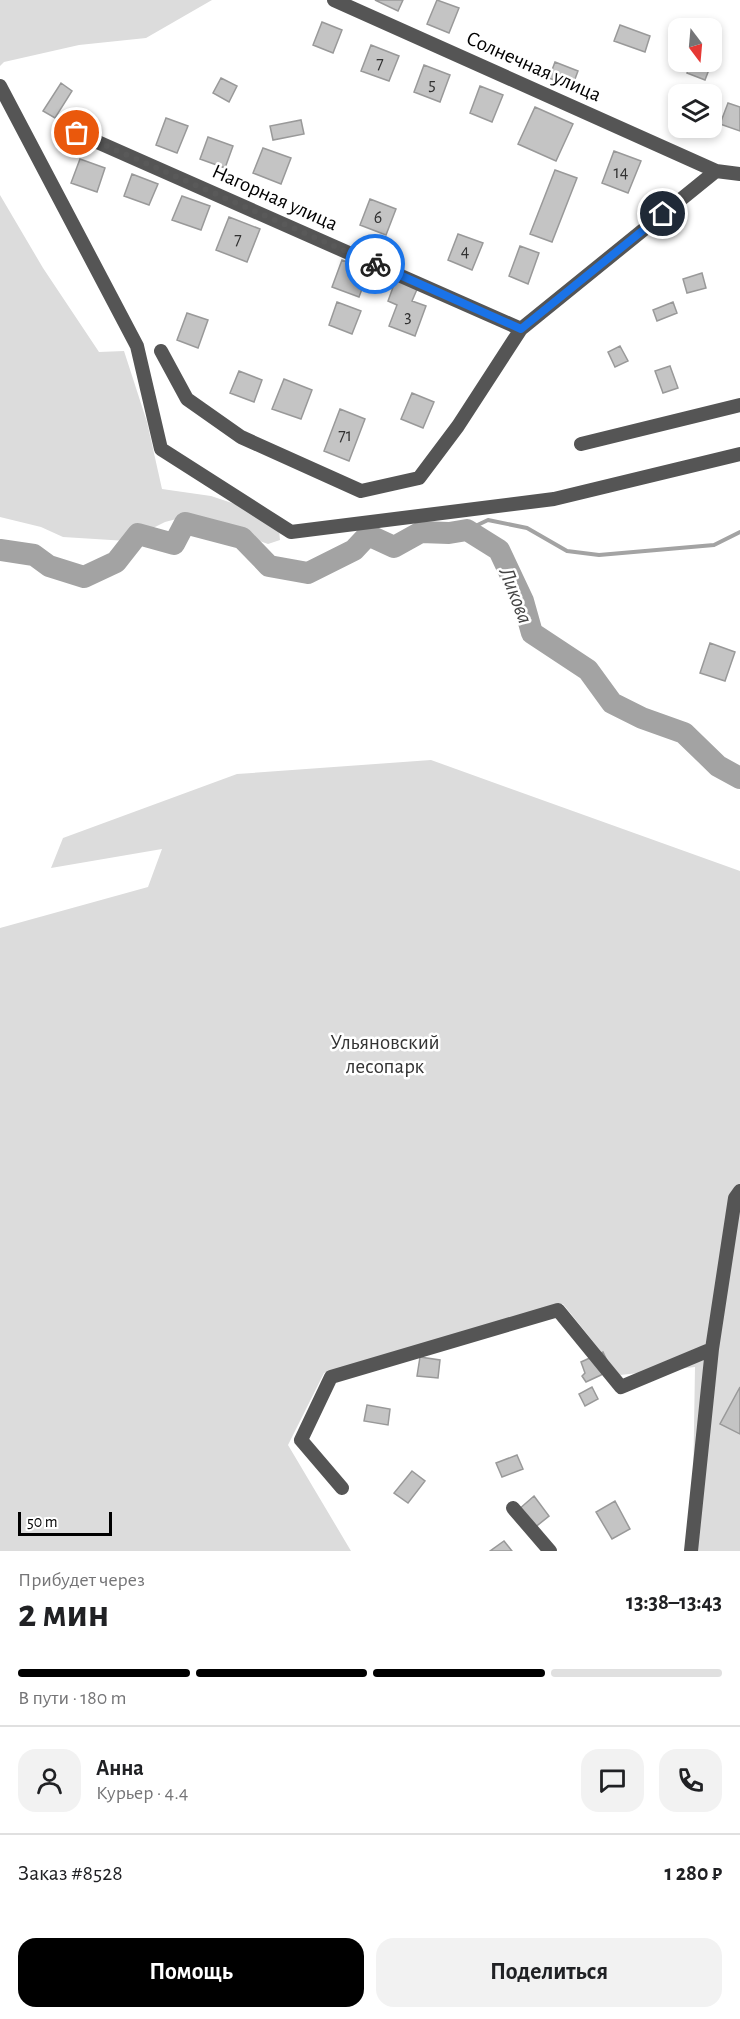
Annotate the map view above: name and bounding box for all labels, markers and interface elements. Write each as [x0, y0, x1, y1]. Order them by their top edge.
north arrow [668, 18, 722, 72]
map controls [668, 18, 722, 138]
street label: Солнечная улица [463, 27, 605, 106]
house number: 7 [376, 55, 384, 73]
house number: 5 [428, 76, 436, 94]
button: layers [668, 84, 722, 138]
pin [51, 107, 102, 158]
icon: bag [60, 116, 93, 149]
street label: Нагорная улица [209, 160, 341, 235]
house number: 14 [614, 164, 629, 182]
pin [637, 188, 688, 239]
icon: home [646, 197, 679, 230]
house number: 6 [374, 209, 382, 227]
house number: 7 [234, 231, 242, 249]
courier [345, 234, 405, 294]
house number: 4 [461, 243, 470, 261]
icon: bike [359, 248, 392, 281]
house number: 3 [404, 308, 412, 326]
house number: 71 [338, 427, 352, 445]
water label: Ликова [495, 563, 537, 627]
park label: Ульяновский лесопарк [330, 1032, 440, 1077]
scale bar [18, 1509, 112, 1536]
text: 50 m [27, 1514, 58, 1530]
text: Прибудет через [18, 1570, 145, 1590]
text: 13:38–13:43 [626, 1591, 722, 1613]
text: 2 мин [18, 1595, 109, 1634]
text: В пути · 180 m [18, 1688, 127, 1708]
button: person [18, 1749, 81, 1812]
button: chat [581, 1749, 644, 1812]
button: phone [659, 1749, 722, 1812]
text: Анна [96, 1757, 144, 1779]
text: Курьер · 4.4 [96, 1783, 188, 1803]
text: Заказ #8528 [18, 1862, 123, 1884]
text: 1 280 ₽ [664, 1862, 722, 1884]
button: Помощь [18, 1938, 364, 2007]
button: Поделиться [376, 1938, 722, 2007]

